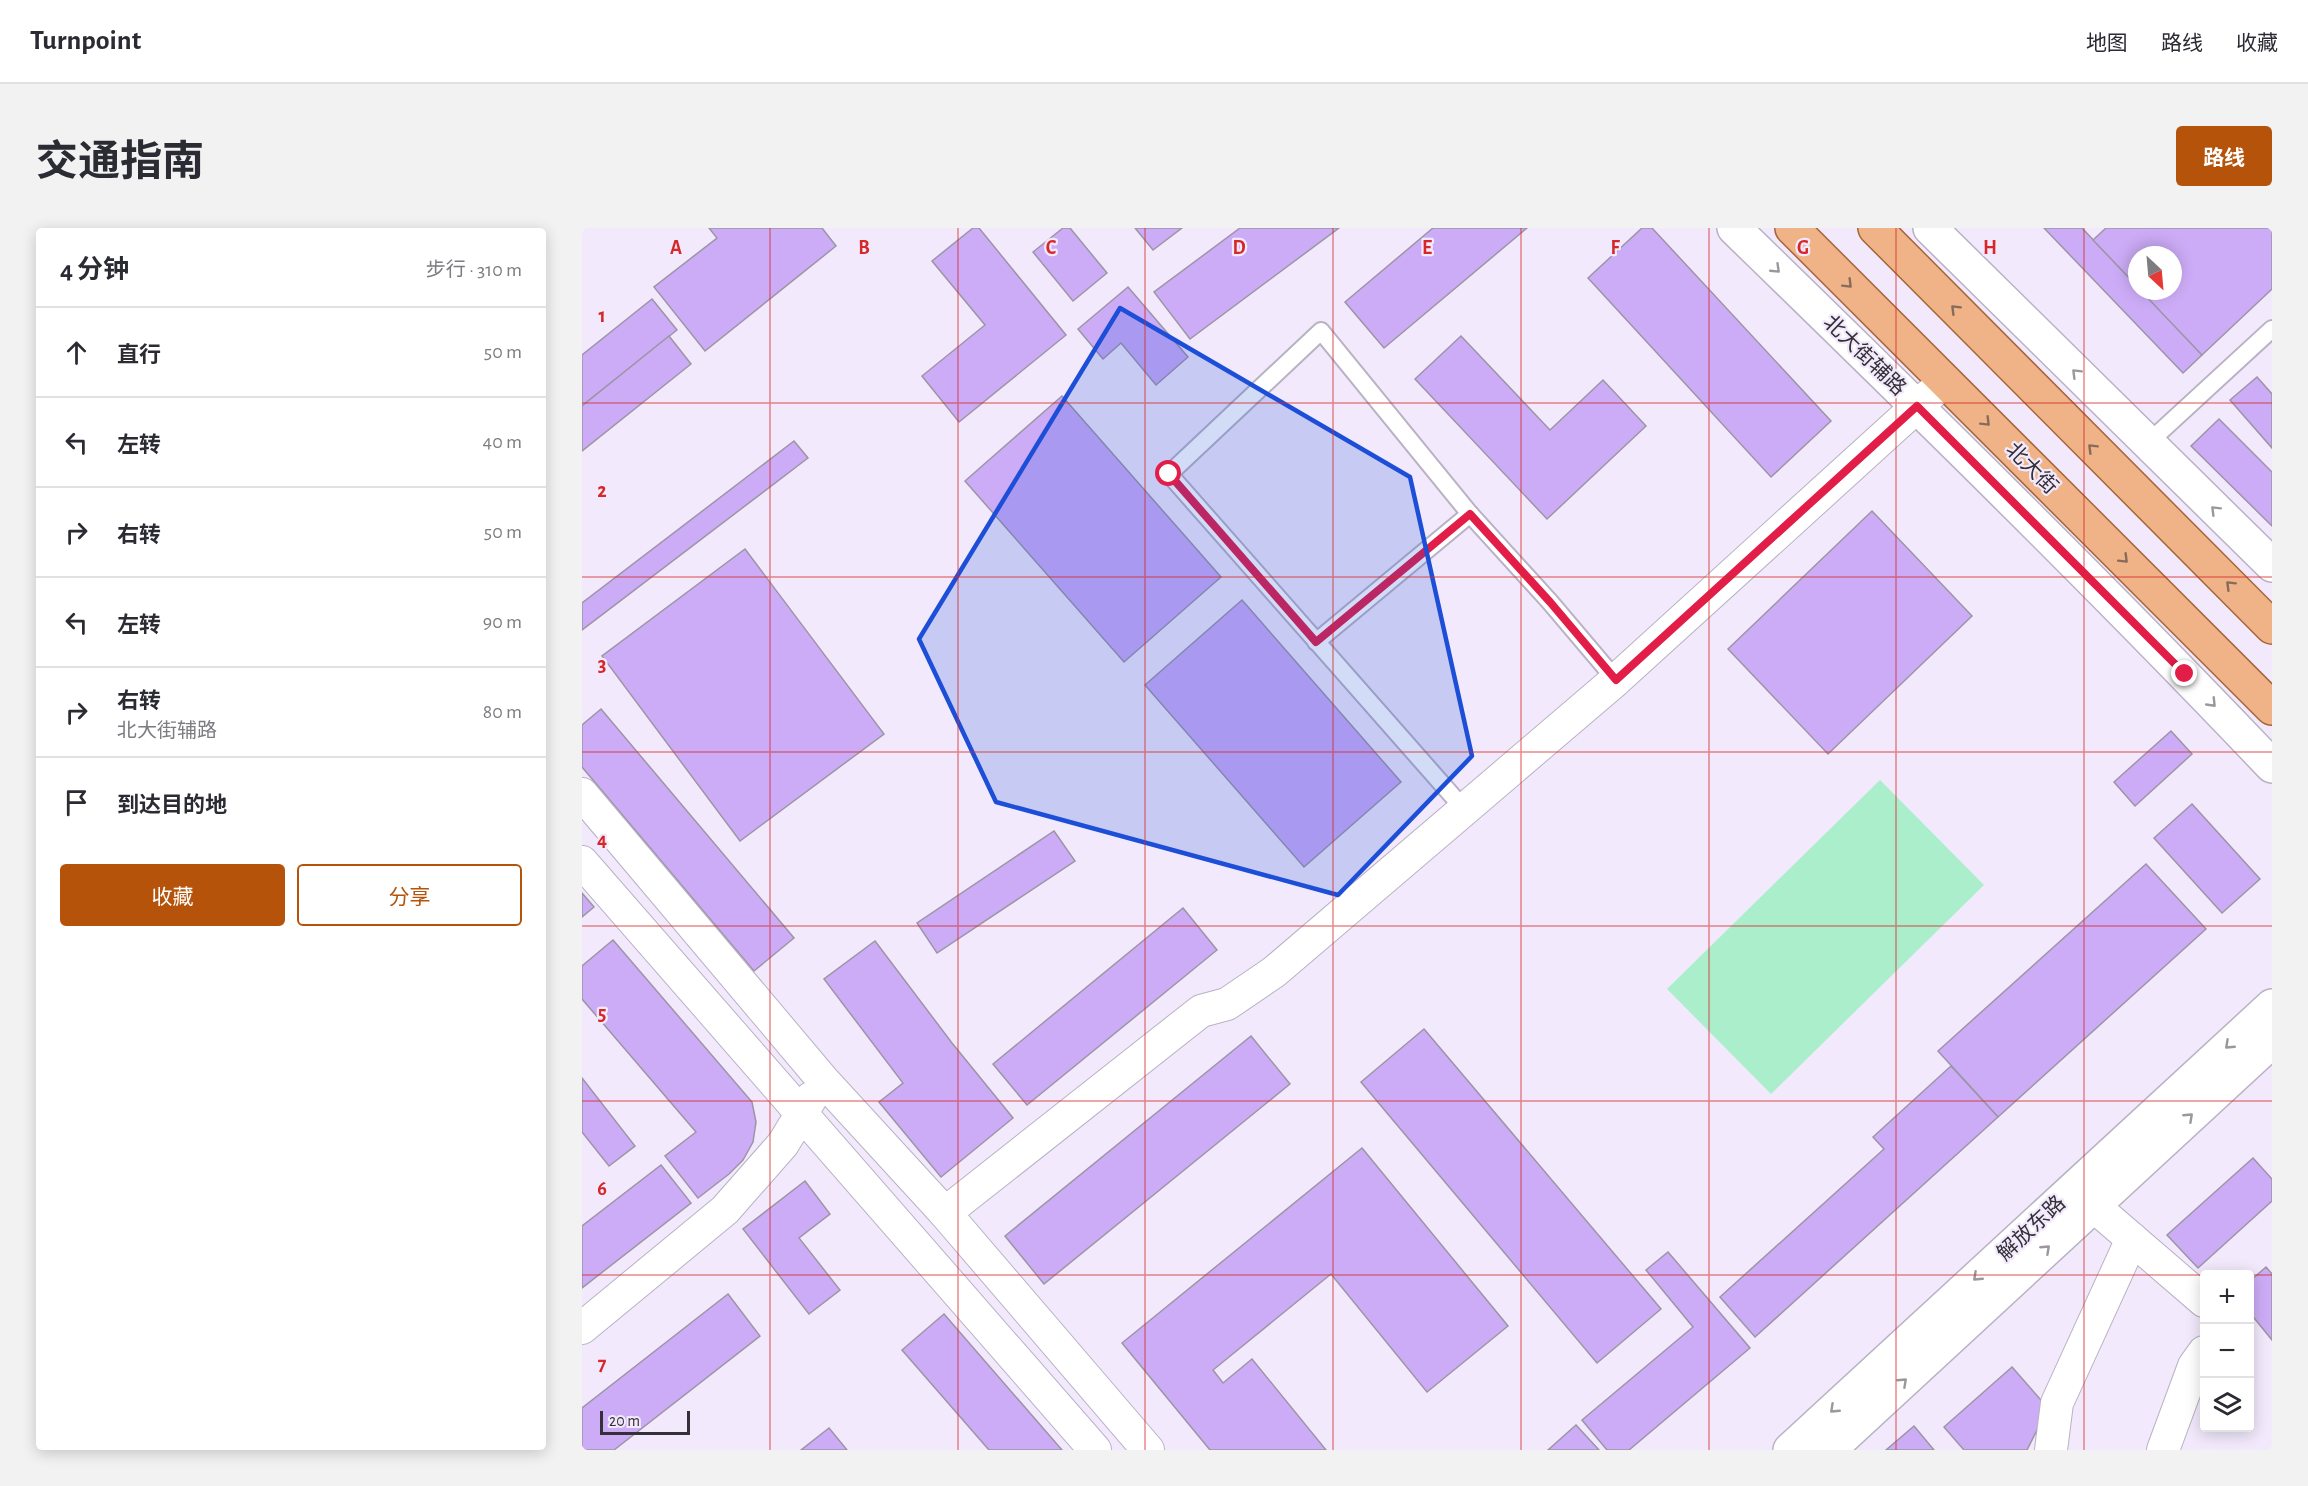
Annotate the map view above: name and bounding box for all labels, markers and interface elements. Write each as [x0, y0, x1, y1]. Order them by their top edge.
text: Turnpoint [30, 27, 141, 55]
text: 地图 [2086, 33, 2128, 54]
text: 路线 [2161, 33, 2203, 54]
text: 收藏 [2236, 33, 2278, 54]
button: 路线 [2176, 126, 2272, 186]
text: 交通指南 [36, 141, 204, 183]
text: A [670, 238, 682, 258]
text: B [858, 238, 870, 258]
text: C [1046, 238, 1057, 258]
text: D [1232, 238, 1246, 258]
text: E [1422, 238, 1432, 258]
text: F [1610, 238, 1620, 258]
text: G [1797, 238, 1809, 258]
text: H [1983, 238, 1997, 258]
north arrow [2128, 246, 2182, 300]
text: 4 分钟 [60, 257, 129, 283]
text: 步行 · 310 m [426, 260, 522, 280]
one-way arrow [1769, 261, 1780, 272]
one-way arrow [1841, 277, 1852, 288]
text: 1 [598, 306, 606, 326]
one-way arrow [1952, 306, 1963, 317]
street label: 北大街辅路 [1820, 311, 1910, 399]
icon: ahead [60, 336, 93, 369]
text: 50 m [484, 342, 522, 362]
text: 直行 [117, 344, 161, 366]
one-way arrow [2073, 369, 2084, 380]
one-way arrow [1979, 414, 1990, 425]
icon: left [60, 426, 93, 459]
text: 40 m [483, 432, 522, 452]
text: 左转 [117, 434, 161, 456]
street label: 北大街 [2002, 438, 2062, 498]
one-way arrow [2089, 444, 2100, 455]
route start [1155, 460, 1181, 486]
text: 2 [597, 481, 607, 501]
one-way arrow [2212, 506, 2223, 517]
icon: right [60, 516, 93, 549]
text: 50 m [484, 522, 522, 542]
text: 右转 [117, 524, 161, 546]
one-way arrow [2117, 552, 2128, 563]
one-way arrow [2227, 582, 2238, 593]
icon: left [60, 606, 93, 639]
text: 90 m [483, 612, 522, 632]
text: 左转 [117, 614, 161, 636]
text: 3 [598, 655, 606, 675]
route end [2171, 660, 2197, 686]
text: 右转 [117, 690, 161, 712]
icon: right [60, 696, 93, 729]
one-way arrow [2205, 696, 2216, 706]
text: 80 m [483, 702, 522, 722]
text: 北大街辅路 [117, 721, 217, 741]
icon: arrive [60, 786, 93, 819]
text: 到达目的地 [117, 794, 227, 816]
text: 4 [597, 830, 607, 850]
button: 收藏 [60, 864, 285, 926]
button: 分享 [297, 864, 522, 926]
text: 5 [598, 1004, 606, 1024]
one-way arrow [2225, 1038, 2236, 1049]
one-way arrow [2183, 1113, 2193, 1124]
text: 6 [597, 1179, 607, 1199]
street label: 解放东路 [1993, 1191, 2069, 1265]
one-way arrow [2039, 1245, 2050, 1256]
one-way arrow [1973, 1270, 1984, 1281]
map controls [2200, 1270, 2254, 1432]
button: + [2200, 1270, 2254, 1324]
button: − [2200, 1324, 2254, 1378]
text: 7 [598, 1354, 607, 1374]
one-way arrow [1896, 1378, 1907, 1389]
button: layers [2200, 1378, 2254, 1432]
one-way arrow [1830, 1402, 1841, 1413]
scale bar [600, 1408, 690, 1436]
text: 20 m [609, 1413, 640, 1429]

